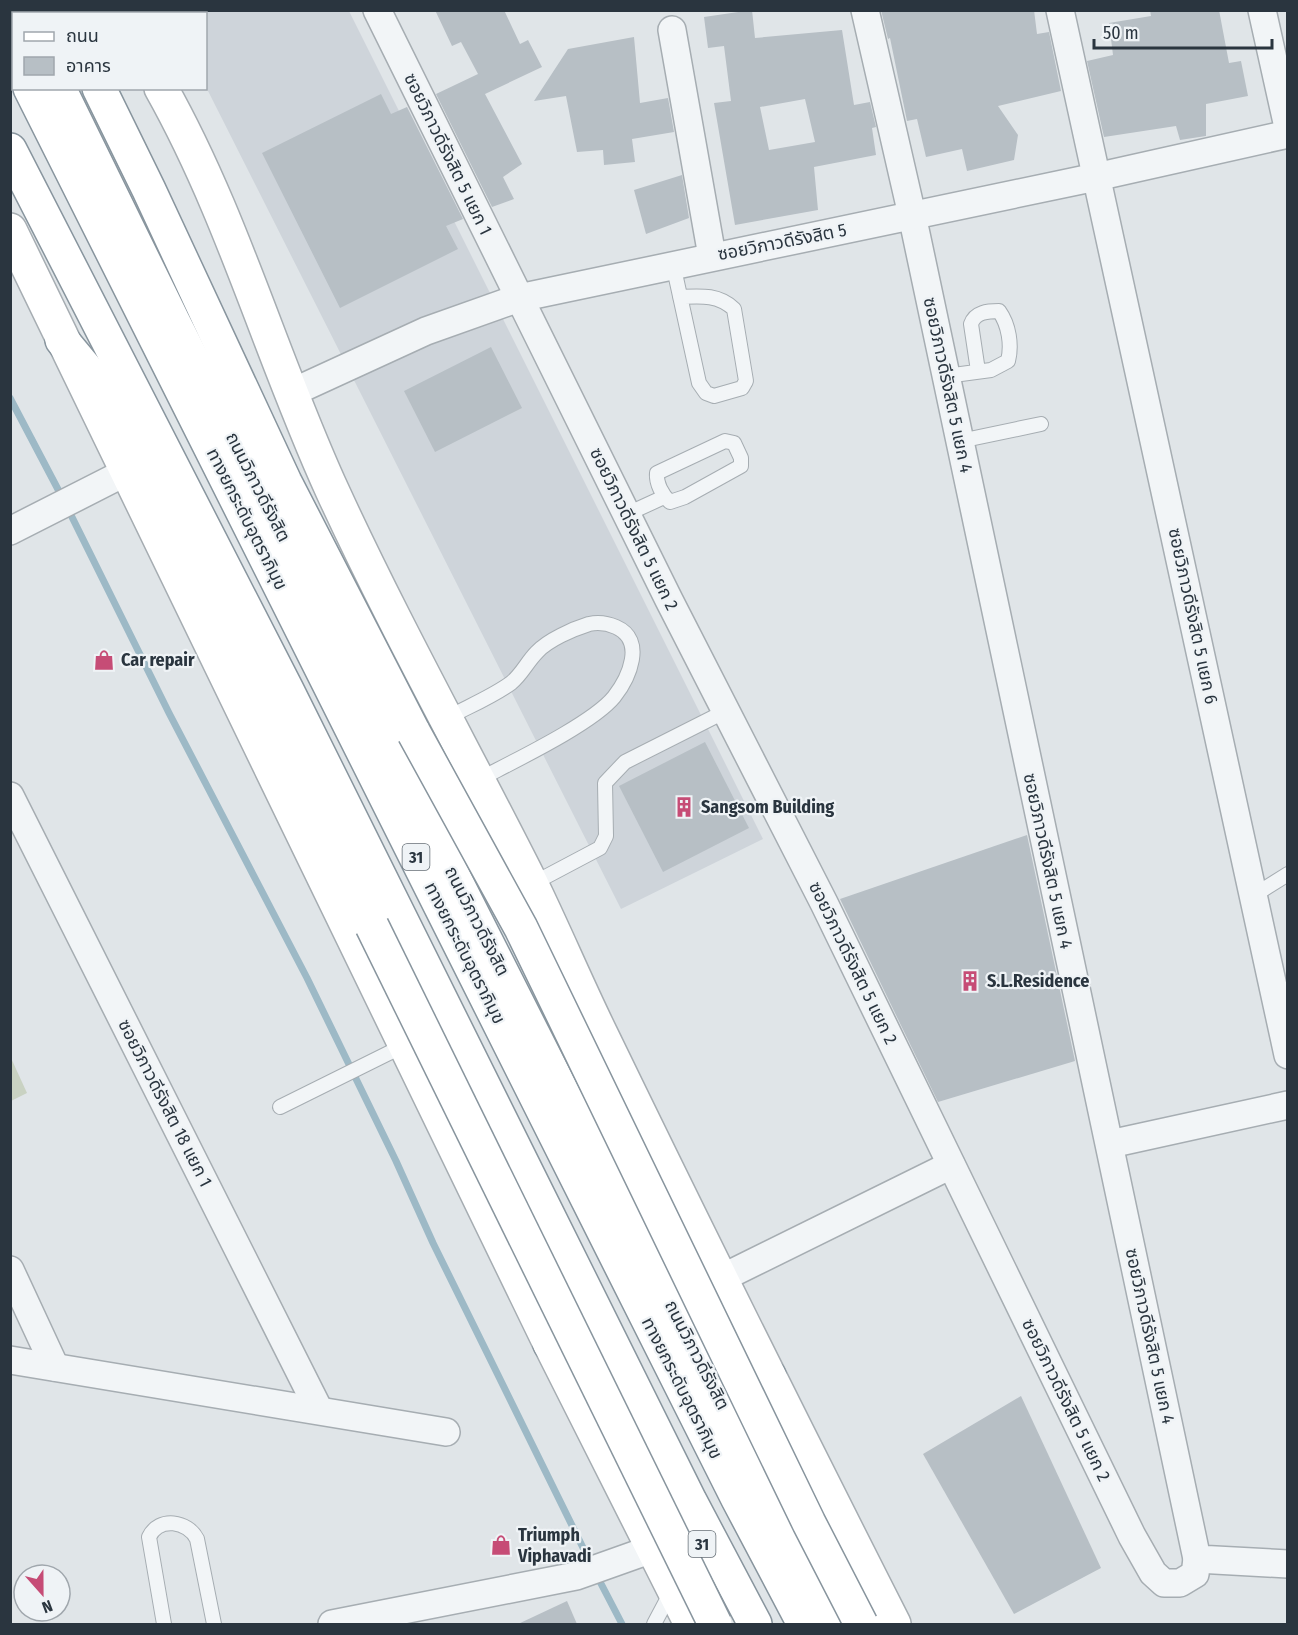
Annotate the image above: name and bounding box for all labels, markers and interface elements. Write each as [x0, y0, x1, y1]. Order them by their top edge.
legend [12, 12, 207, 90]
scale bar [1094, 12, 1272, 50]
text: 50 m [1103, 22, 1139, 44]
text: ถนน [66, 25, 99, 47]
text: อาคาร [66, 55, 111, 77]
street label: ซอยวิภาวดีรังสิต 5 แยก 1 [399, 69, 497, 239]
street label: ซอยวิภาวดีรังสิต 5 [716, 219, 848, 265]
street label: ซอยวิภาวดีรังสิต 5 แยก 4 [919, 295, 977, 475]
street label: ถนนวิภาวดีรังสิต [221, 429, 295, 545]
street label: ซอยวิภาวดีรังสิต 5 แยก 2 [585, 444, 683, 614]
street label: ทางยกระดับอุตราภิมุข [202, 445, 292, 593]
street label: ซอยวิภาวดีรังสิต 5 แยก 6 [1164, 526, 1222, 706]
shop icon: Car repair [92, 648, 116, 672]
place label: Car repair [121, 649, 195, 671]
street label: ซอยวิภาวดีรังสิต 5 แยก 4 [1019, 771, 1077, 951]
building icon: Sangsom Building [672, 795, 696, 819]
place label: Sangsom Building [701, 796, 834, 818]
road number: 31 [402, 844, 430, 870]
street label: ถนนวิภาวดีรังสิต [440, 863, 514, 979]
street label: ซอยวิภาวดีรังสิต 5 แยก 2 [804, 878, 902, 1048]
street label: ทางยกระดับอุตราภิมุข [420, 879, 510, 1027]
building icon: S.L.Residence [958, 969, 982, 993]
place label: S.L.Residence [987, 970, 1089, 992]
street label: ซอยวิภาวดีรังสิต 18 แยก 1 [113, 1016, 217, 1190]
street label: ซอยวิภาวดีรังสิต 5 แยก 4 [1121, 1246, 1179, 1426]
street label: ถนนวิภาวดีรังสิต [660, 1297, 734, 1413]
street label: ทางยกระดับอุตราภิมุข [637, 1314, 727, 1462]
street label: ซอยวิภาวดีรังสิต 5 แยก 2 [1017, 1315, 1115, 1485]
place label: Triumph Viphavadi [517, 1524, 592, 1567]
road number: 31 [688, 1531, 716, 1557]
shop icon: Triumph Viphavadi [489, 1533, 513, 1557]
north arrow [12, 1563, 72, 1623]
text: N [39, 1596, 55, 1617]

